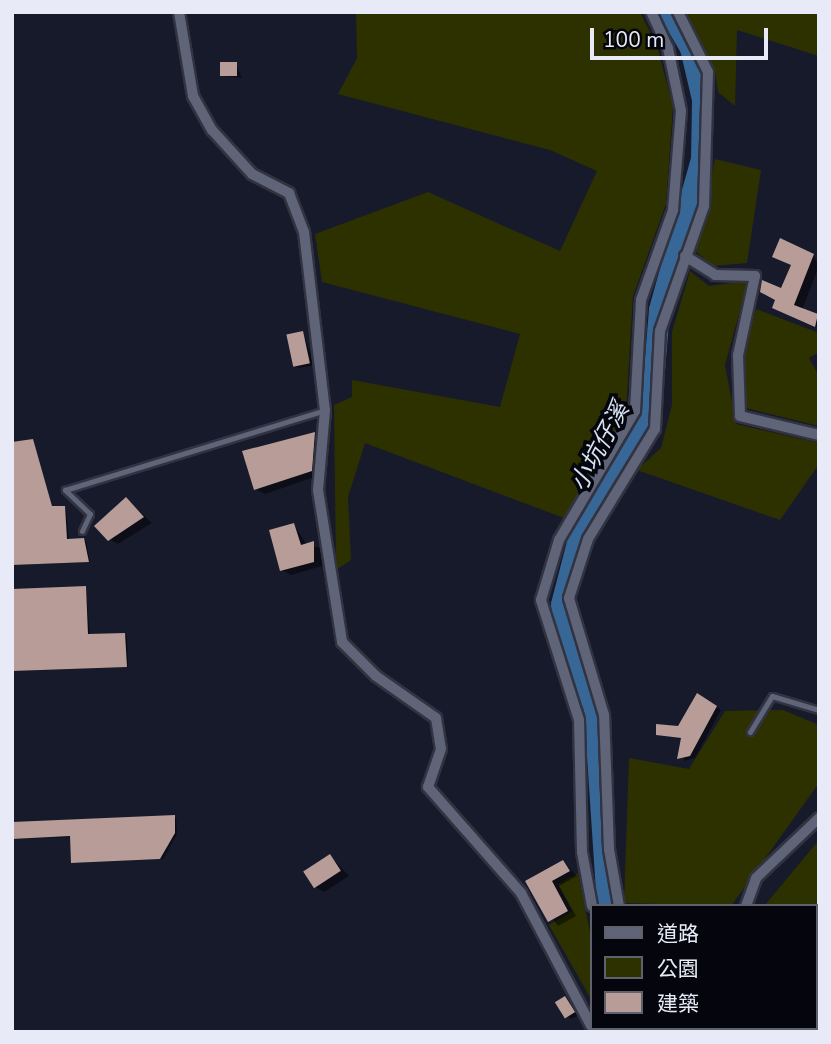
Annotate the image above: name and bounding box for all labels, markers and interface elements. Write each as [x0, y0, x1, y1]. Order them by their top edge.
scale bar [593, 14, 772, 58]
text: 100 m [603, 26, 664, 54]
water label: 小坑仔溪 [565, 398, 635, 496]
legend [590, 904, 817, 1030]
text: 道路 [657, 920, 699, 948]
text: 公園 [657, 955, 699, 983]
text: 建築 [657, 990, 699, 1018]

